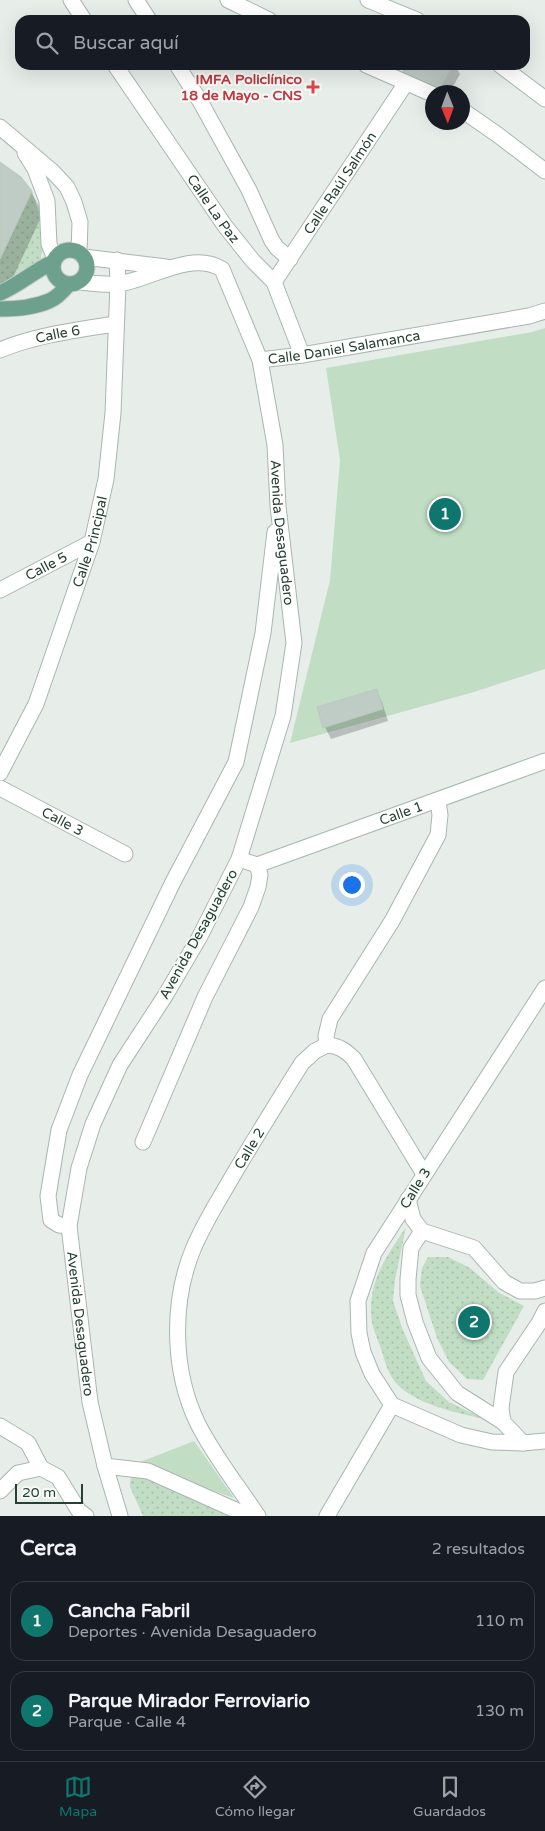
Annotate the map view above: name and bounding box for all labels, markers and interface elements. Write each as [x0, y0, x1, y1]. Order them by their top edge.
search box [15, 15, 530, 70]
icon: search [33, 29, 61, 57]
text: Buscar aquí [73, 32, 179, 54]
place label: IMFA Policlínico 18 de Mayo - CNS [181, 71, 302, 104]
marker: IMFA Policlínico 18 de Mayo - CNS [306, 80, 320, 94]
north arrow [425, 85, 470, 130]
street label: Calle Raúl Salmón [300, 129, 380, 238]
street label: Calle La Paz [183, 171, 243, 246]
street label: Calle 6 [34, 322, 81, 347]
street label: Calle Daniel Salamanca [267, 327, 422, 368]
street label: Avenida Desaguadero [267, 459, 298, 606]
street label: Calle Principal [69, 495, 111, 590]
pin: 1 [429, 495, 461, 533]
street label: Calle 5 [22, 548, 70, 584]
street label: Calle 1 [377, 798, 425, 829]
street label: Calle 3 [39, 804, 86, 840]
street label: Avenida Desaguadero [156, 866, 241, 1002]
your location [339, 872, 365, 898]
street label: Calle 2 [231, 1125, 269, 1172]
street label: Calle 3 [396, 1165, 435, 1212]
street label: Avenida Desaguadero [63, 1250, 97, 1397]
pin: 2 [458, 1303, 490, 1341]
scale bar [15, 1481, 82, 1504]
text: 20 m [22, 1484, 56, 1501]
text: Cerca [20, 1536, 77, 1561]
text: 2 resultados [432, 1539, 525, 1559]
text: Cancha Fabril [68, 1600, 190, 1622]
text: 1 [32, 1611, 42, 1631]
text: 110 m [475, 1611, 524, 1631]
text: Deportes · Avenida Desaguadero [68, 1622, 317, 1642]
text: Parque Mirador Ferroviario [68, 1690, 310, 1712]
text: 2 [32, 1701, 42, 1721]
text: 130 m [475, 1701, 524, 1721]
text: Parque · Calle 4 [68, 1712, 186, 1732]
tab: Mapa [59, 1773, 97, 1820]
tab: Cómo llegar [215, 1773, 295, 1820]
tab: Guardados [413, 1773, 486, 1820]

